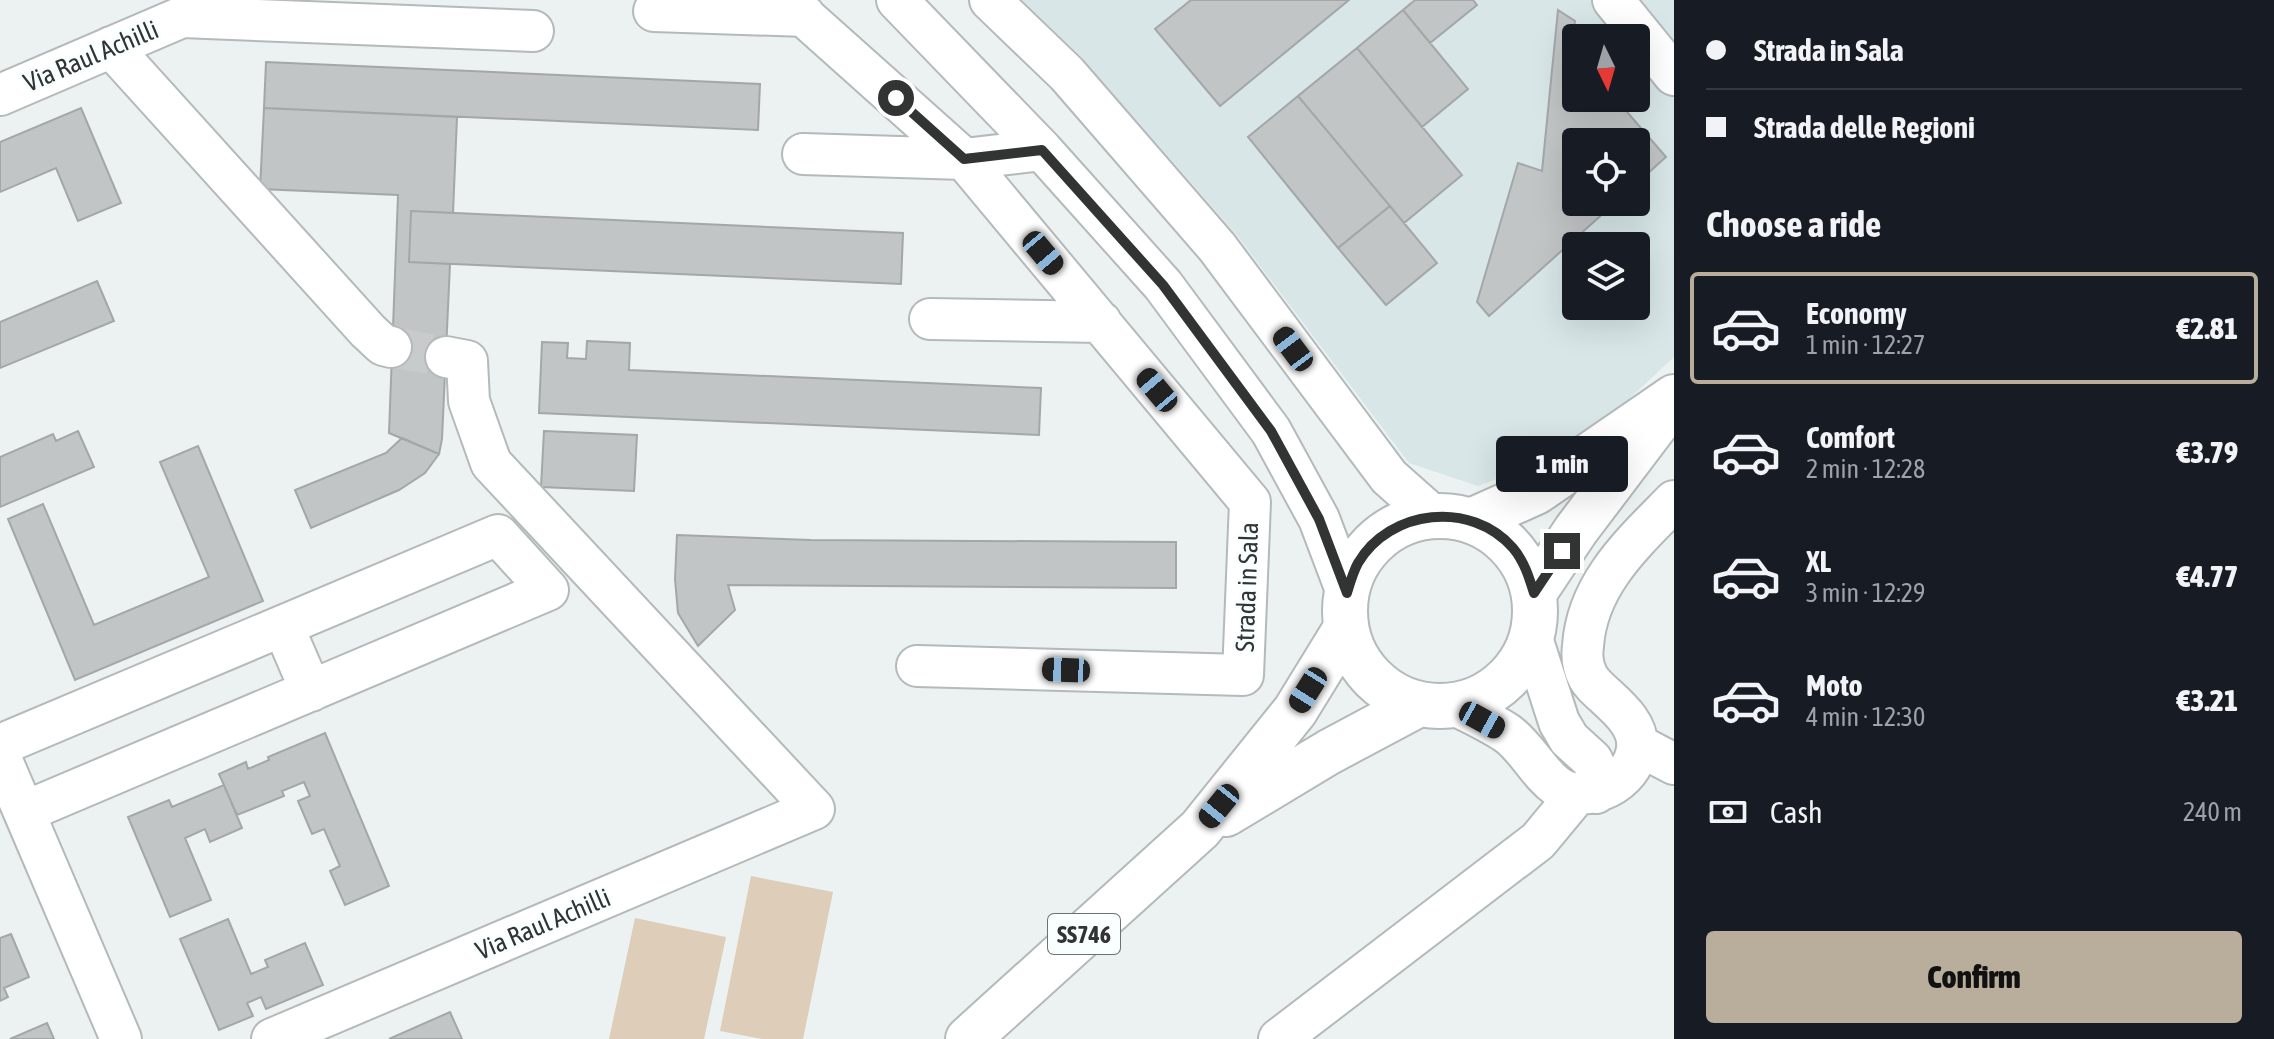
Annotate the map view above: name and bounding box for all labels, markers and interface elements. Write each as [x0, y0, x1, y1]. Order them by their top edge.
street label: Via Raul Achilli [19, 14, 163, 98]
north arrow [1562, 24, 1650, 112]
map controls [1562, 24, 1650, 320]
text: Strada in Sala [1754, 33, 1904, 67]
route start [878, 80, 914, 116]
text: Strada delle Regioni [1754, 110, 1975, 144]
button: locate [1562, 128, 1650, 216]
text: Choose a ride [1706, 203, 1881, 245]
car [1018, 227, 1068, 279]
button: layers [1562, 232, 1650, 320]
icon: car [1710, 292, 1782, 364]
text: Economy [1806, 296, 1907, 330]
text: €2.81 [2177, 311, 2238, 345]
car [1269, 323, 1317, 375]
text: 1 min · 12:27 [1806, 330, 1925, 360]
car [1132, 364, 1182, 416]
icon: car [1710, 416, 1782, 488]
text: Comfort [1806, 420, 1895, 454]
callout: 1 min [1496, 435, 1628, 491]
text: €3.79 [2177, 435, 2238, 469]
text: 1 min [1535, 449, 1589, 479]
text: 2 min · 12:28 [1806, 454, 1925, 484]
street label: Strada in Sala [1230, 522, 1264, 652]
route end [1544, 533, 1580, 569]
icon: car [1710, 540, 1782, 612]
text: XL [1806, 544, 1831, 578]
text: €4.77 [2177, 559, 2238, 593]
text: 3 min · 12:29 [1806, 578, 1925, 608]
car [1042, 657, 1090, 683]
car [1285, 663, 1331, 717]
icon: car [1710, 664, 1782, 736]
text: Moto [1806, 668, 1863, 702]
text: €3.21 [2177, 683, 2238, 717]
car [1455, 698, 1509, 742]
text: 4 min · 12:30 [1806, 702, 1925, 732]
car [1195, 780, 1243, 832]
icon: cash [1706, 790, 1750, 834]
text: Cash [1770, 795, 1823, 829]
text: 240 m [2183, 797, 2242, 827]
street label: Via Raul Achilli [471, 882, 615, 966]
road number: SS746 [1048, 914, 1120, 954]
button: Confirm [1706, 931, 2242, 1023]

